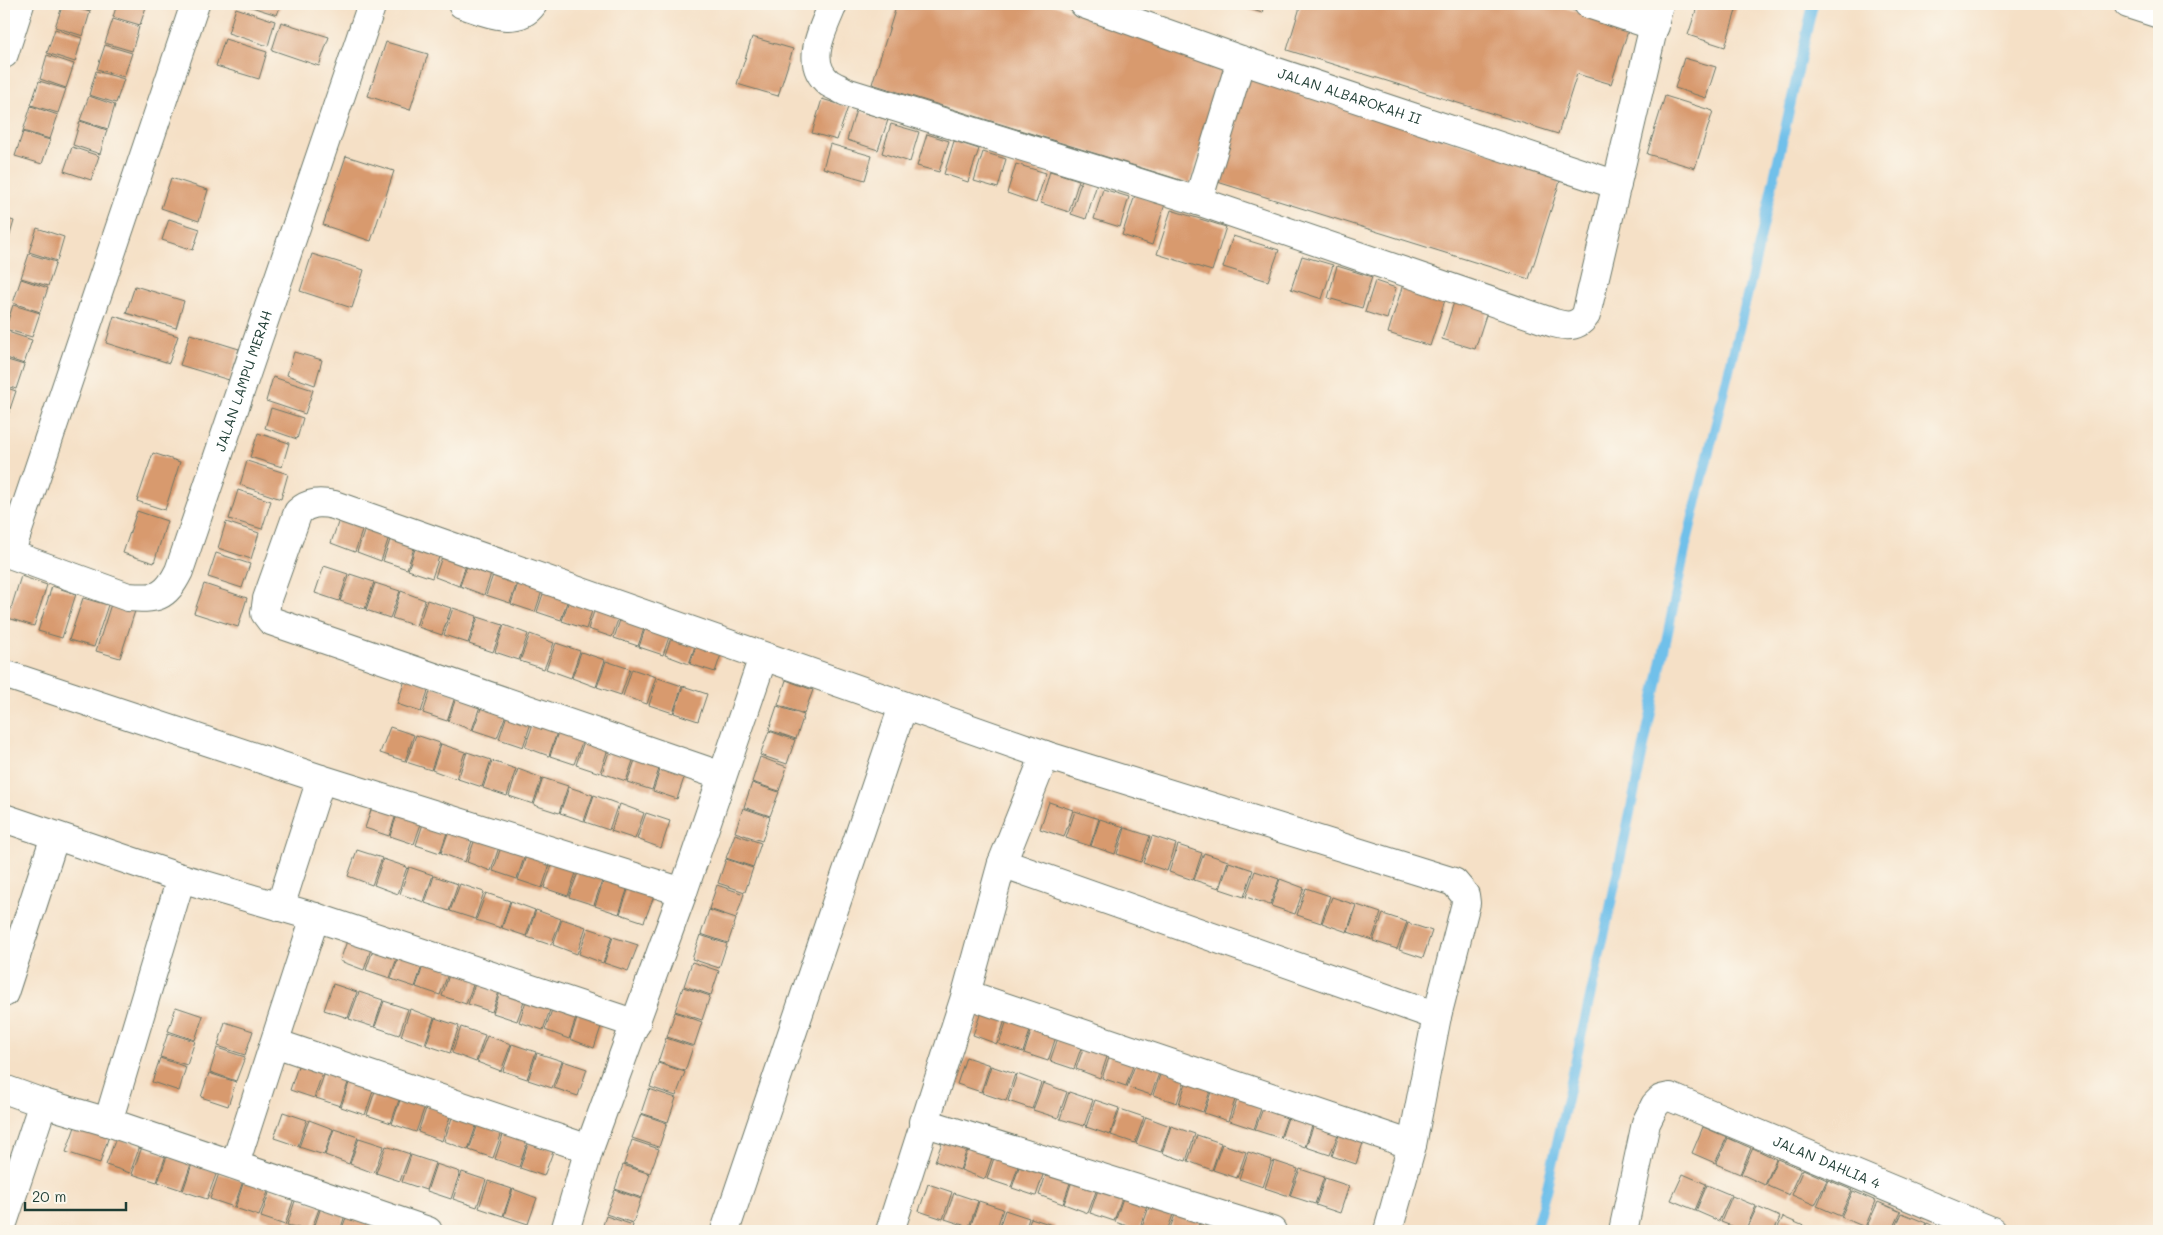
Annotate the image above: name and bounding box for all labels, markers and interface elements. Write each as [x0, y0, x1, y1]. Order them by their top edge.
street label: JALAN ALBAROKAH II [1276, 63, 1424, 128]
street label: JALAN LAMPU MERAH [210, 308, 276, 454]
street label: JALAN DAHLIA 4 [1770, 1131, 1884, 1193]
scale bar [25, 1180, 126, 1212]
text: 20 m [32, 1186, 66, 1206]

